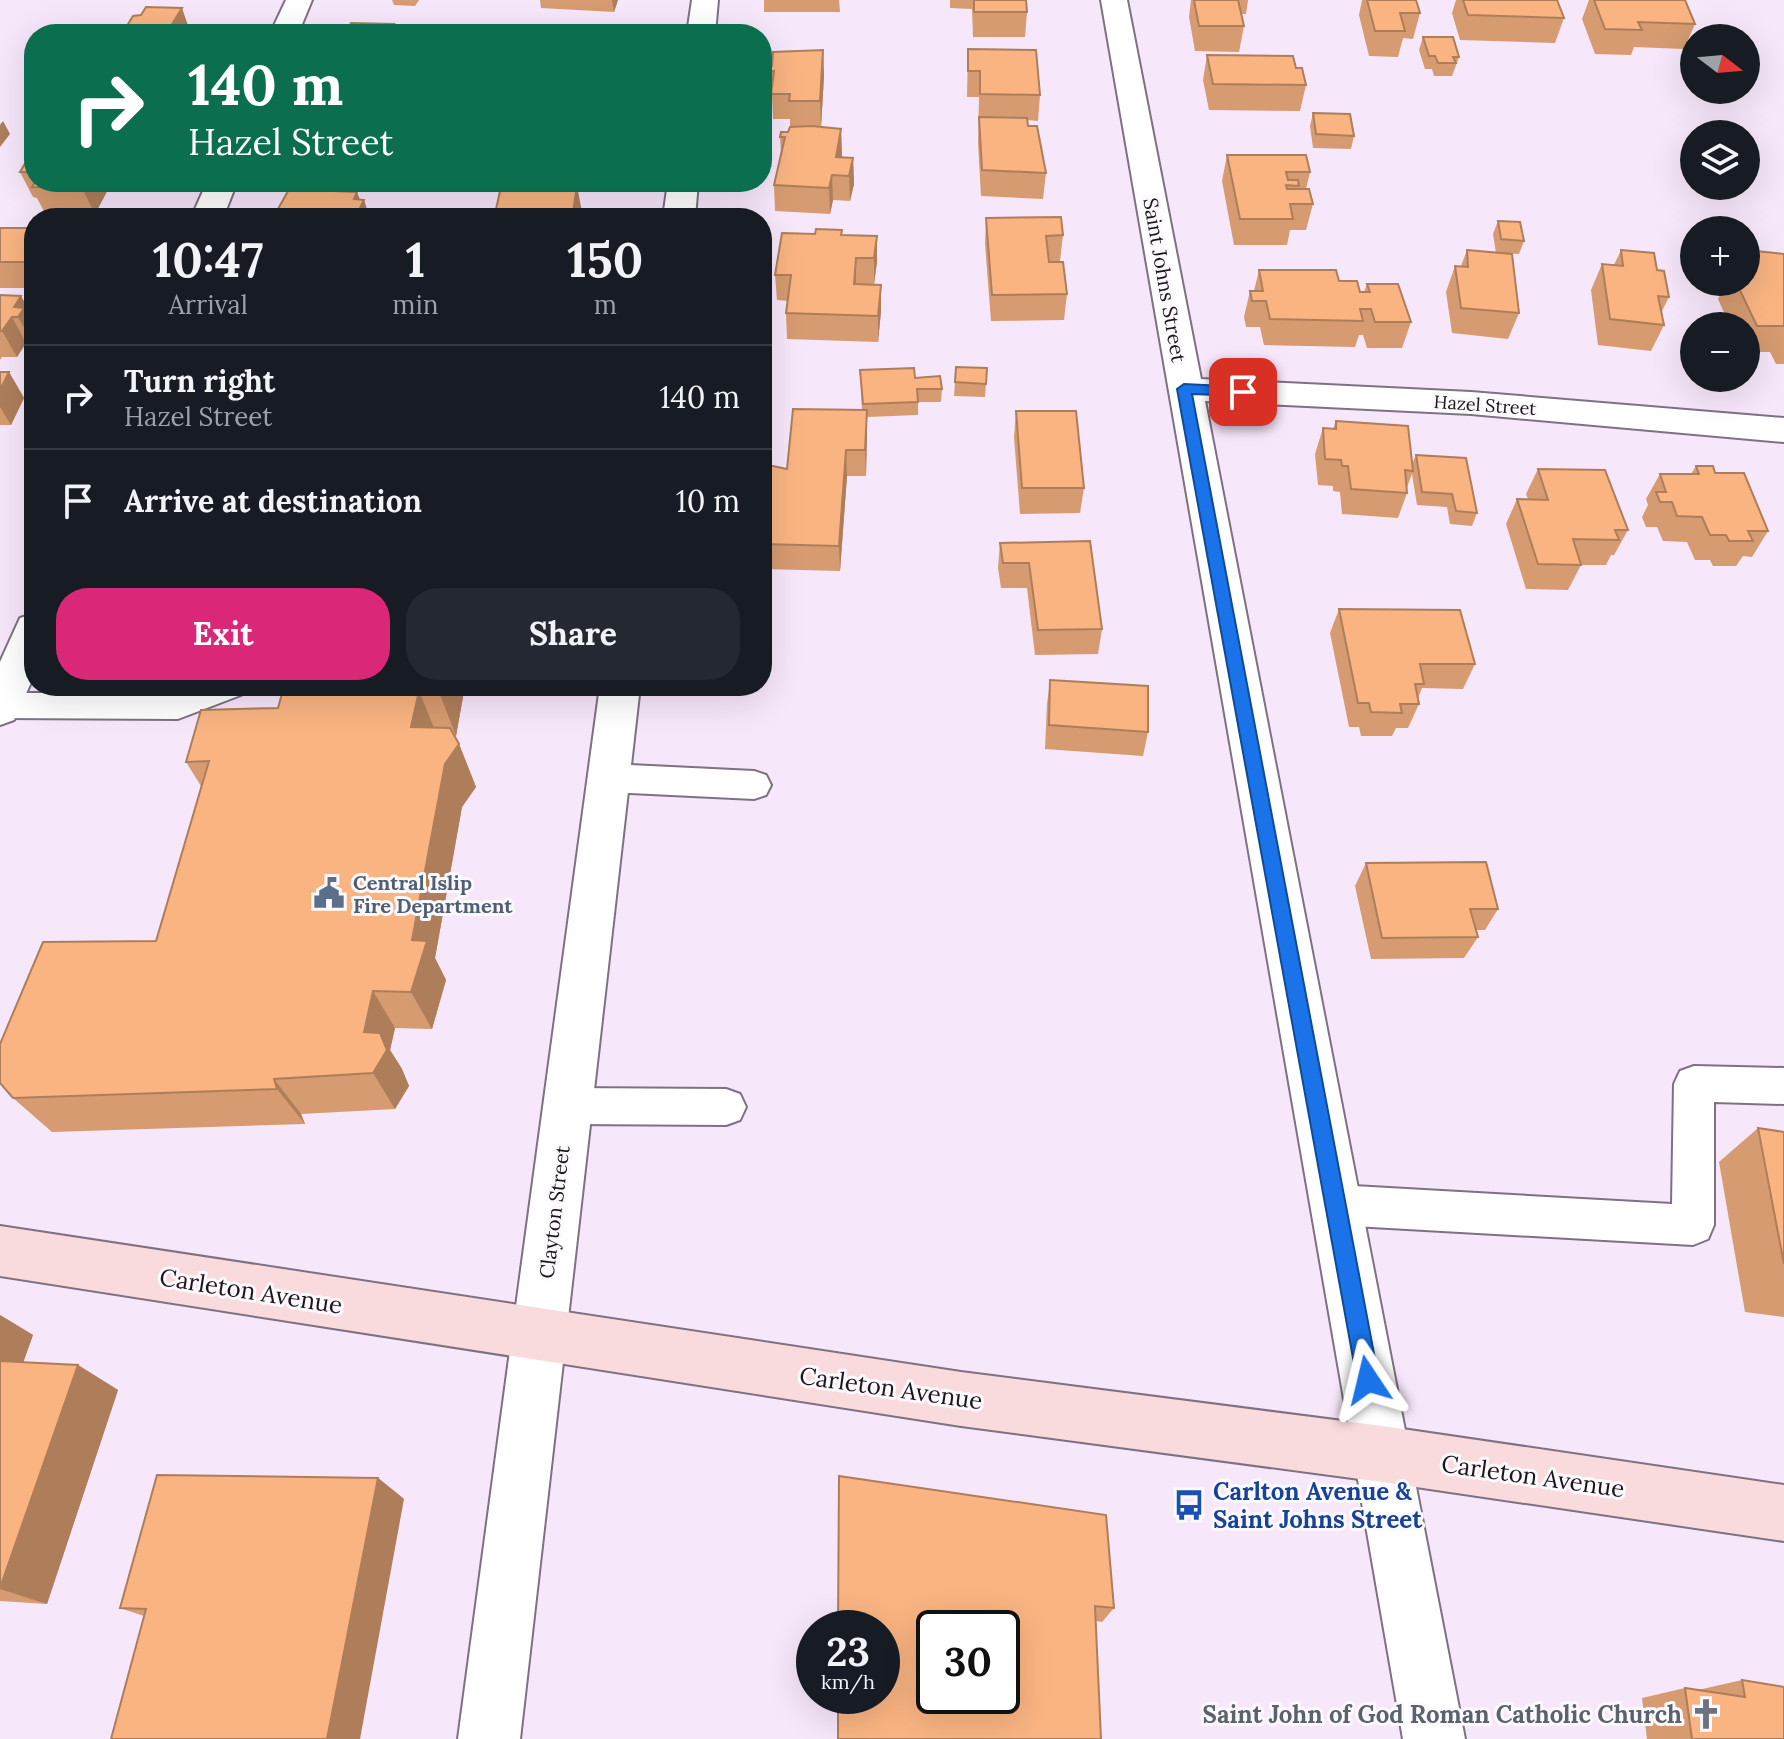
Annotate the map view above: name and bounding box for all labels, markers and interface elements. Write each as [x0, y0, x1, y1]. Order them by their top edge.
north arrow [1680, 24, 1760, 104]
map controls [1680, 24, 1760, 392]
text: 140 m [188, 49, 343, 120]
icon: right [56, 56, 160, 160]
text: Hazel Street [188, 119, 393, 165]
button: layers [1680, 120, 1760, 200]
street label: Saint Johns Street [1138, 196, 1192, 364]
button: + [1680, 216, 1760, 296]
text: 10:47 [153, 229, 264, 290]
text: 1 [406, 229, 425, 290]
text: 150 [567, 229, 643, 290]
text: Arrival [168, 288, 248, 321]
text: min [392, 288, 439, 321]
text: m [594, 288, 617, 321]
button: − [1680, 312, 1760, 392]
pin [1209, 358, 1277, 426]
text: Turn right [124, 362, 275, 400]
icon: arrive [1221, 370, 1265, 414]
icon: right [56, 375, 100, 419]
text: 140 m [659, 378, 740, 416]
street label: Hazel Street [1433, 390, 1537, 420]
text: Hazel Street [124, 400, 272, 433]
icon: arrive [56, 479, 100, 523]
text: Arrive at destination [124, 482, 422, 520]
text: 10 m [676, 482, 740, 520]
button: Exit [56, 588, 390, 680]
button: Share [406, 588, 740, 680]
place label: Central Islip Fire Department [353, 870, 513, 918]
public building icon: Central Islip Fire Department [312, 876, 346, 910]
street label: Clayton Street [533, 1144, 575, 1280]
street label: Carleton Avenue [157, 1261, 345, 1321]
position arrow [1326, 1338, 1410, 1422]
street label: Carleton Avenue [797, 1360, 985, 1416]
street label: Carleton Avenue [1439, 1448, 1627, 1504]
place label: Carlton Avenue & Saint Johns Street [1213, 1476, 1423, 1535]
bus stop icon: Carlton Avenue & Saint Johns Street [1172, 1488, 1206, 1522]
speed limit sign: 30 [916, 1610, 1020, 1714]
text: 23 [826, 1626, 870, 1677]
text: km/h [821, 1669, 875, 1694]
church icon: Saint John of God Roman Catholic Church [1689, 1697, 1723, 1731]
place label: Saint John of God Roman Catholic Church [1203, 1699, 1682, 1730]

